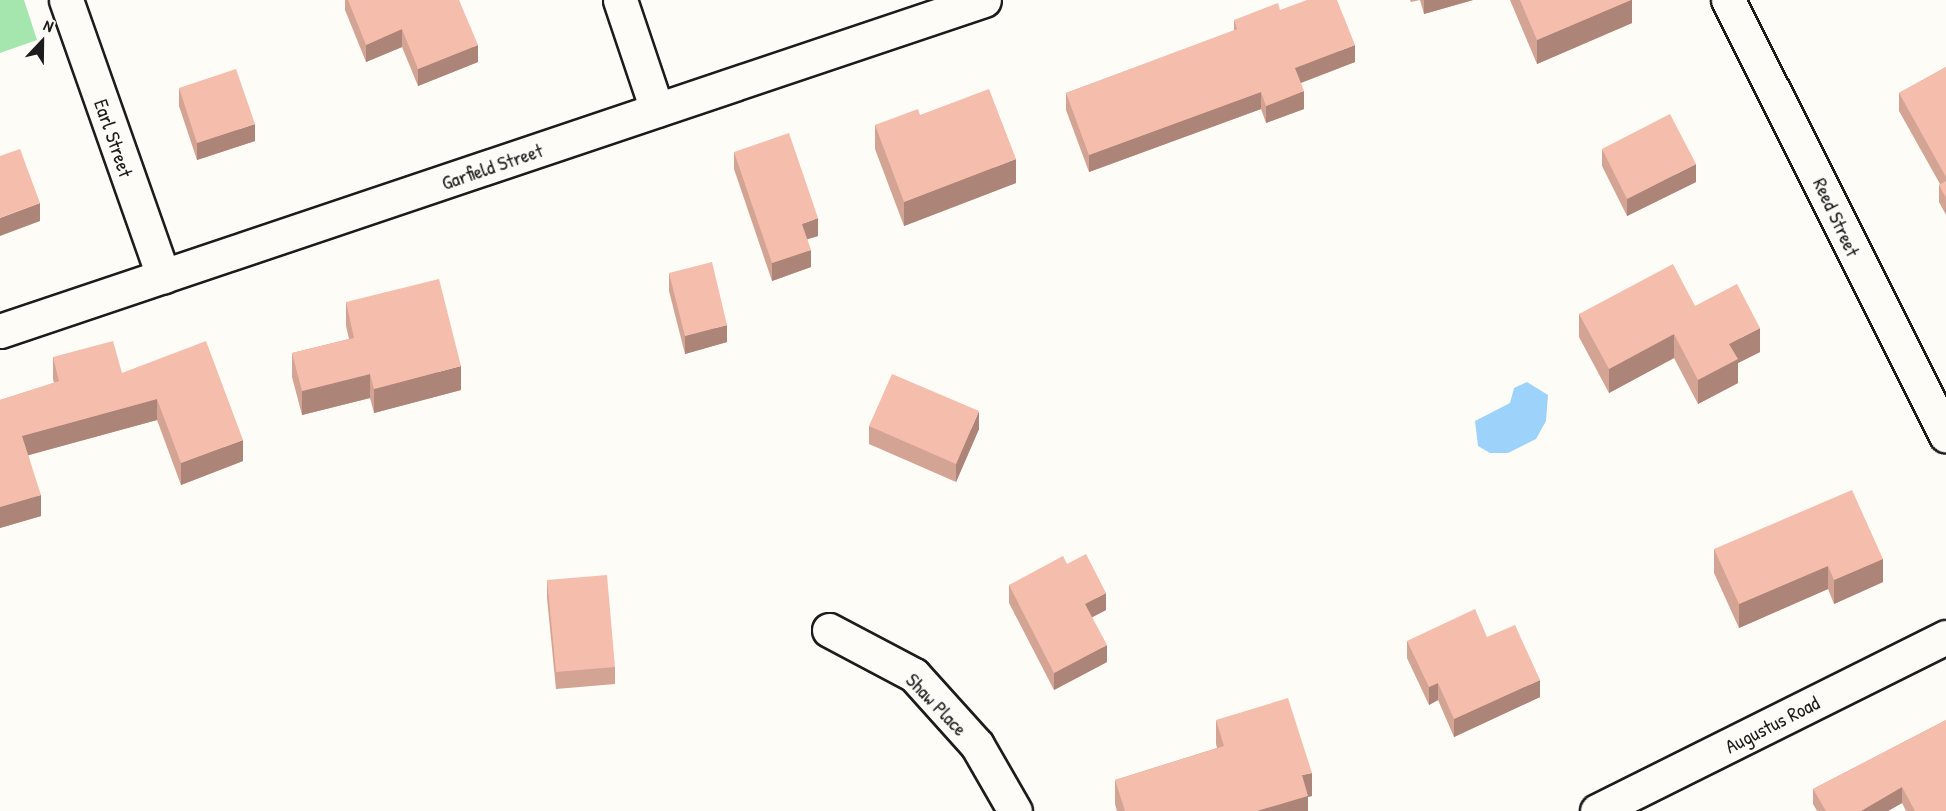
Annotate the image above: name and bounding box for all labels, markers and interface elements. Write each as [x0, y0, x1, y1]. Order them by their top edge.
north arrow [12, 12, 72, 72]
text: N [41, 14, 57, 37]
street label: Earl Street [89, 96, 139, 180]
street label: Garfield Street [438, 137, 546, 195]
street label: Reed Street [1808, 174, 1866, 260]
street label: Shaw Place [901, 668, 973, 740]
street label: Augustus Road [1721, 690, 1823, 758]

